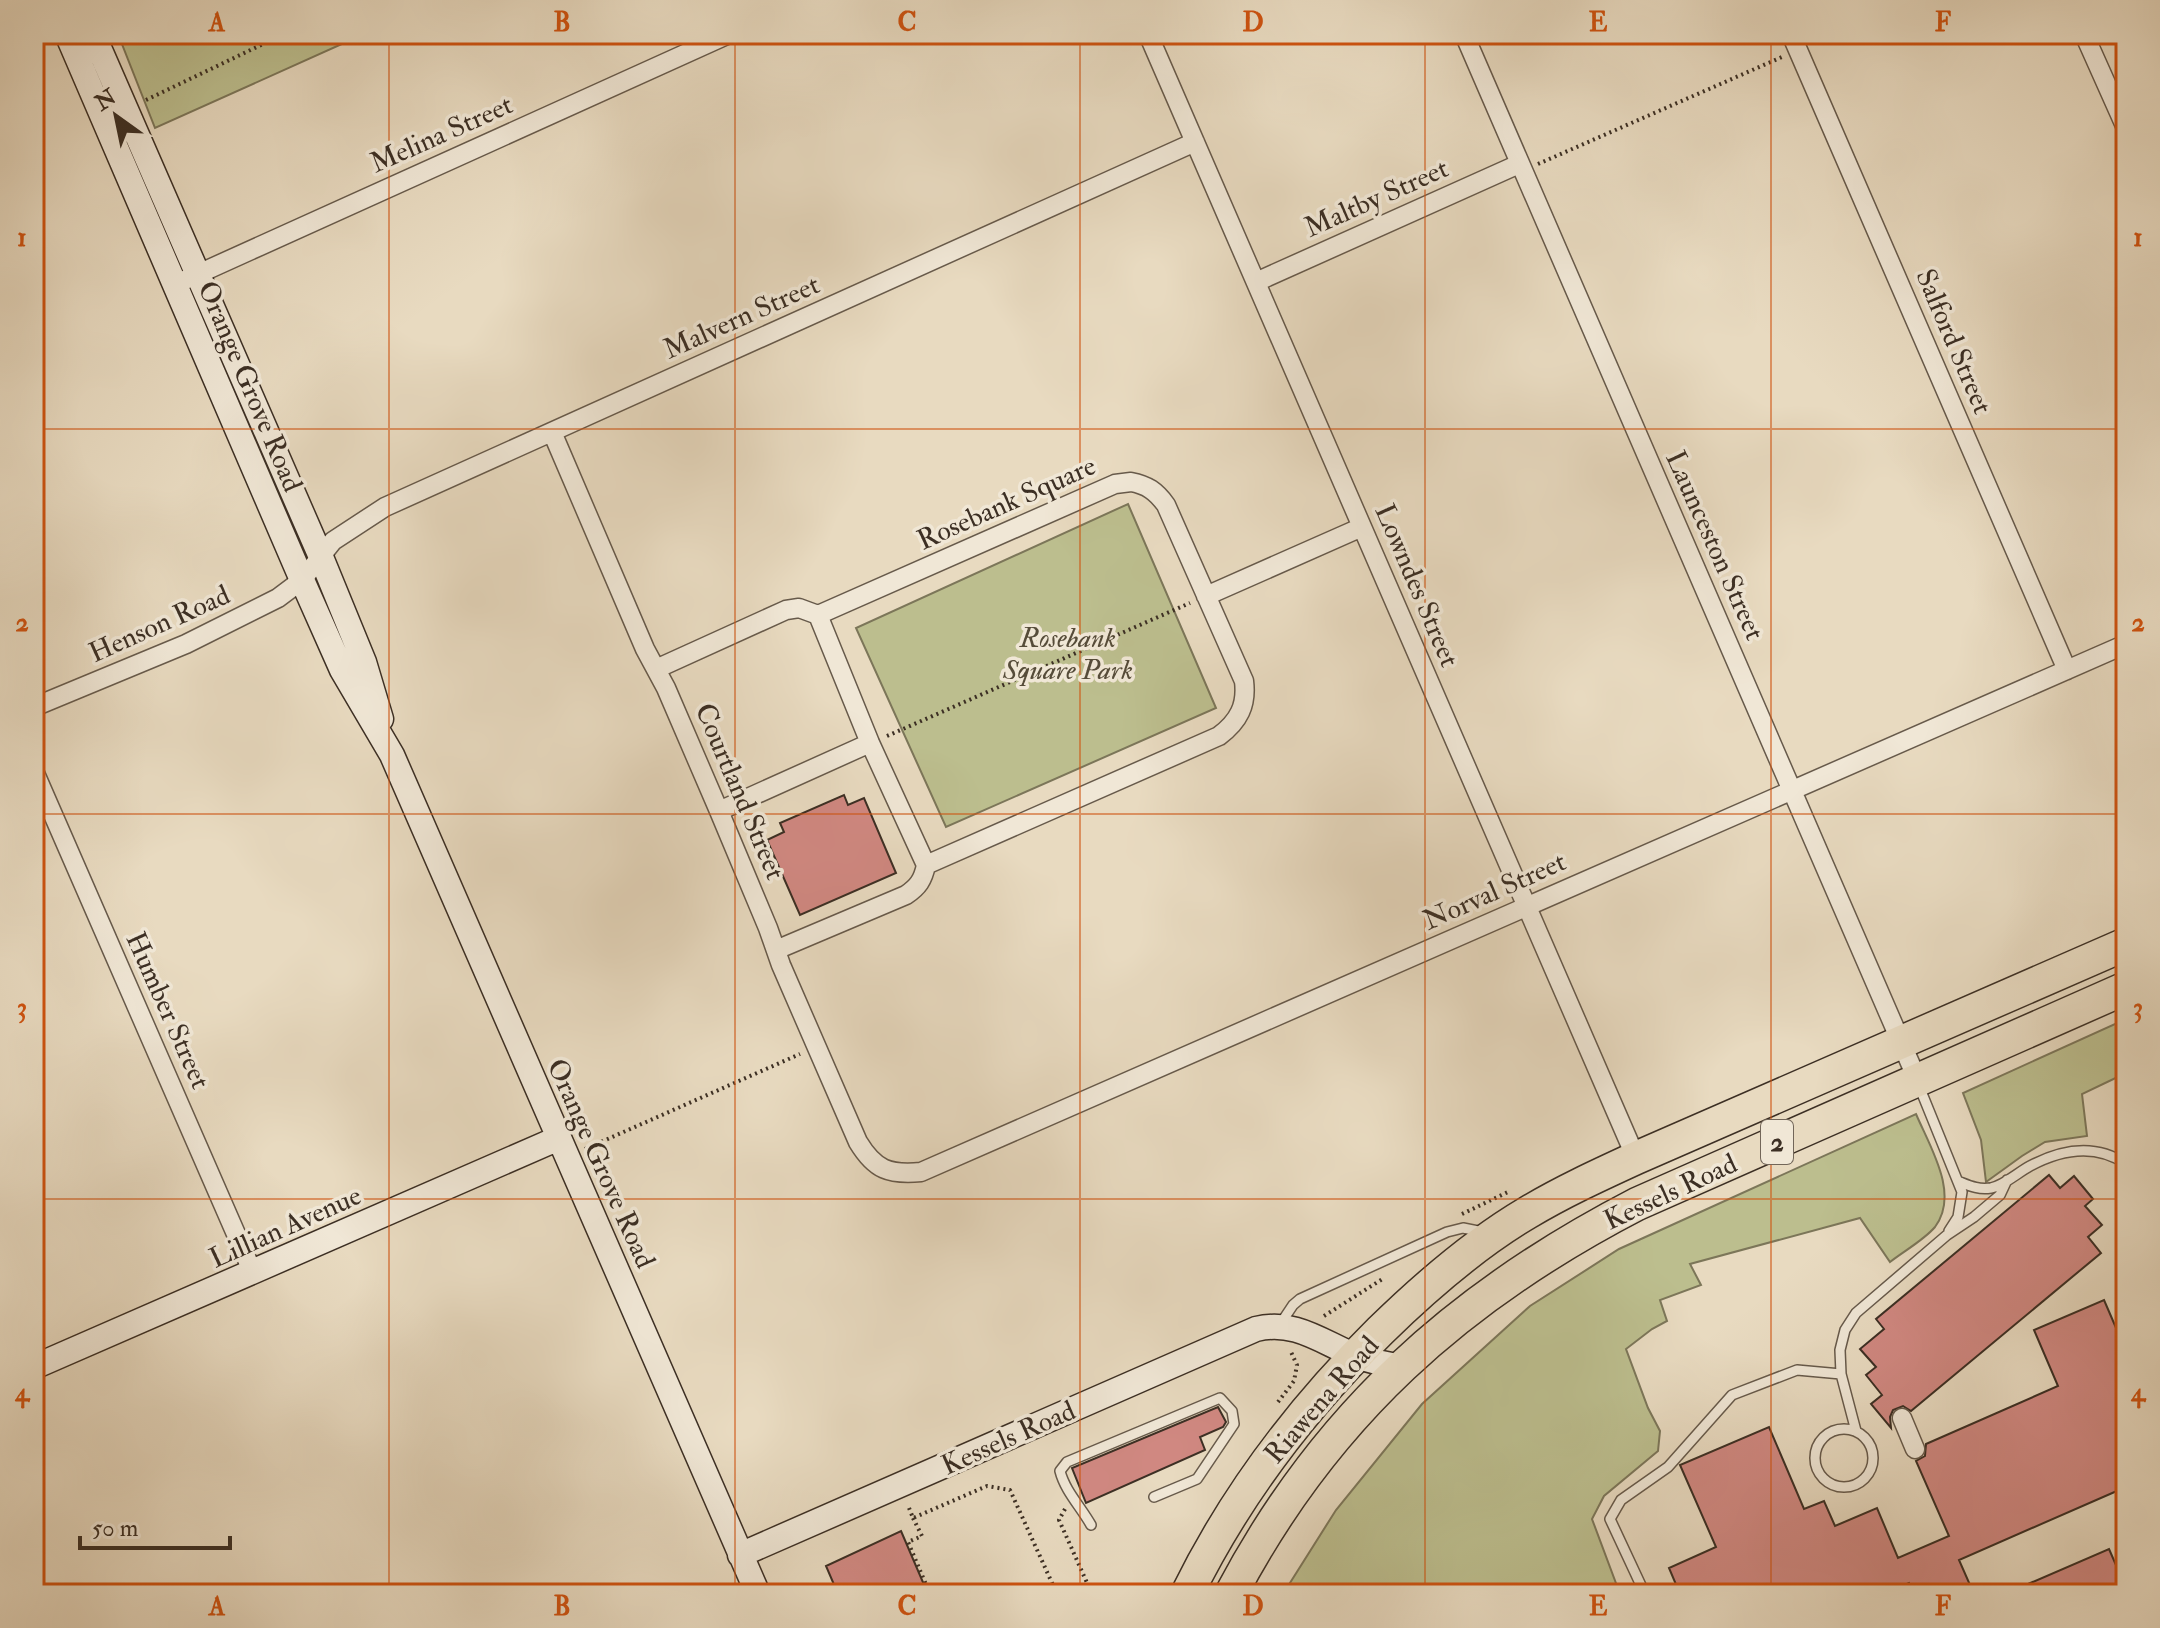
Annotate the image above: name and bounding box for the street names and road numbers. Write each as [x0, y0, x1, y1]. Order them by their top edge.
street label: Melina Street [365, 87, 518, 181]
street label: Maltby Street [1299, 151, 1454, 246]
street label: Salford Street [1907, 264, 2000, 419]
street label: Malvern Street [658, 267, 825, 367]
street label: Orange Grove Road [189, 276, 310, 497]
street label: Launceston Street [1657, 446, 1772, 646]
street label: Rosebank Square [912, 448, 1102, 558]
street label: Lowndes Street [1367, 499, 1467, 672]
street label: Henson Road [84, 578, 236, 671]
street label: Courtland Street [687, 698, 792, 885]
street label: Norval Street [1418, 844, 1571, 938]
street label: Humber Street [117, 927, 218, 1094]
street label: Orange Grove Road [539, 1053, 663, 1274]
road number: 2 [1761, 1120, 1793, 1164]
street label: Kessels Road [1598, 1146, 1743, 1238]
street label: Lillian Avenue [204, 1178, 367, 1276]
street label: Riawena Road [1257, 1329, 1387, 1471]
street label: Kessels Road [936, 1393, 1081, 1483]

